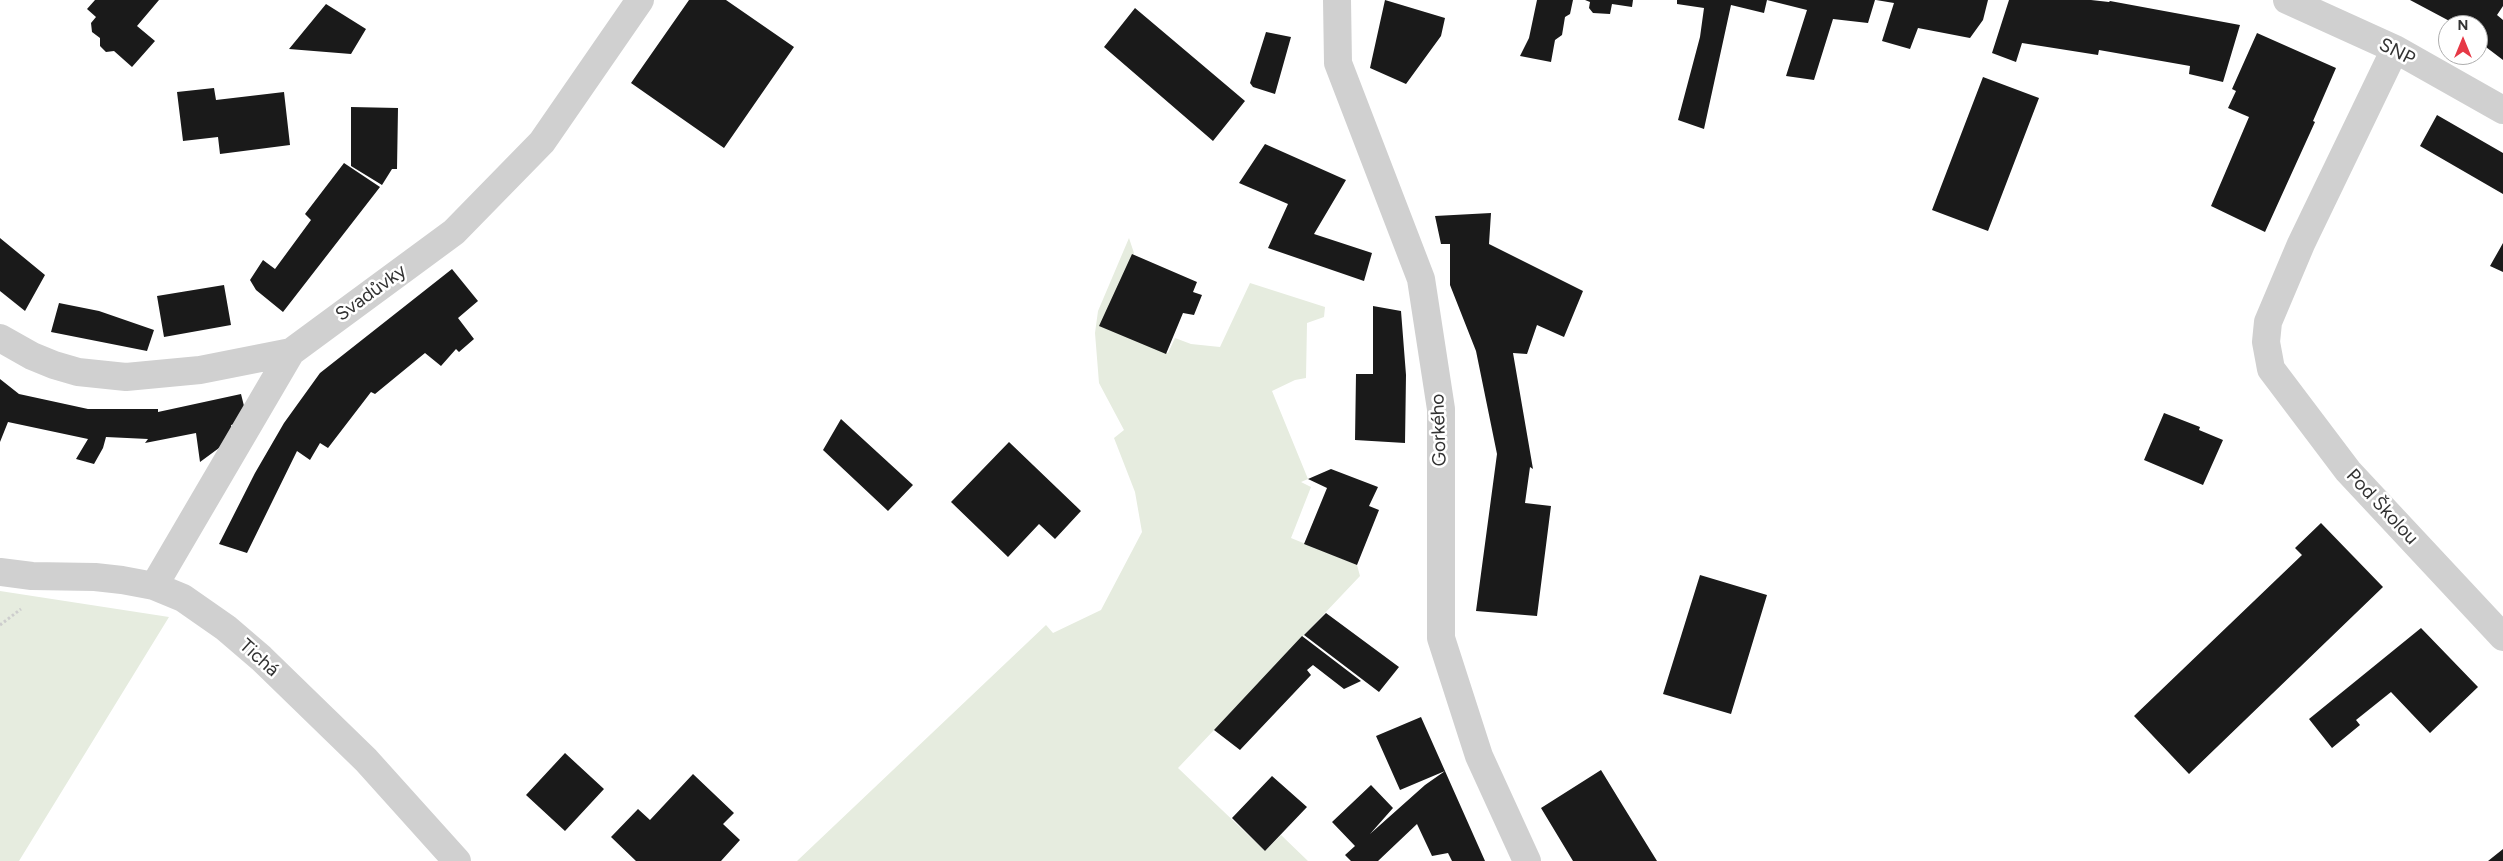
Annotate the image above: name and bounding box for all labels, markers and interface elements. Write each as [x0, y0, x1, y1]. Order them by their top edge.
north arrow [2438, 15, 2488, 65]
text: N [2458, 17, 2468, 34]
street label: SNP [2375, 33, 2419, 71]
street label: Svadůvky [331, 260, 411, 326]
street label: Gorkého [1426, 393, 1452, 467]
street label: Pod Školou [2341, 464, 2423, 550]
street label: Tichá [234, 634, 284, 682]

